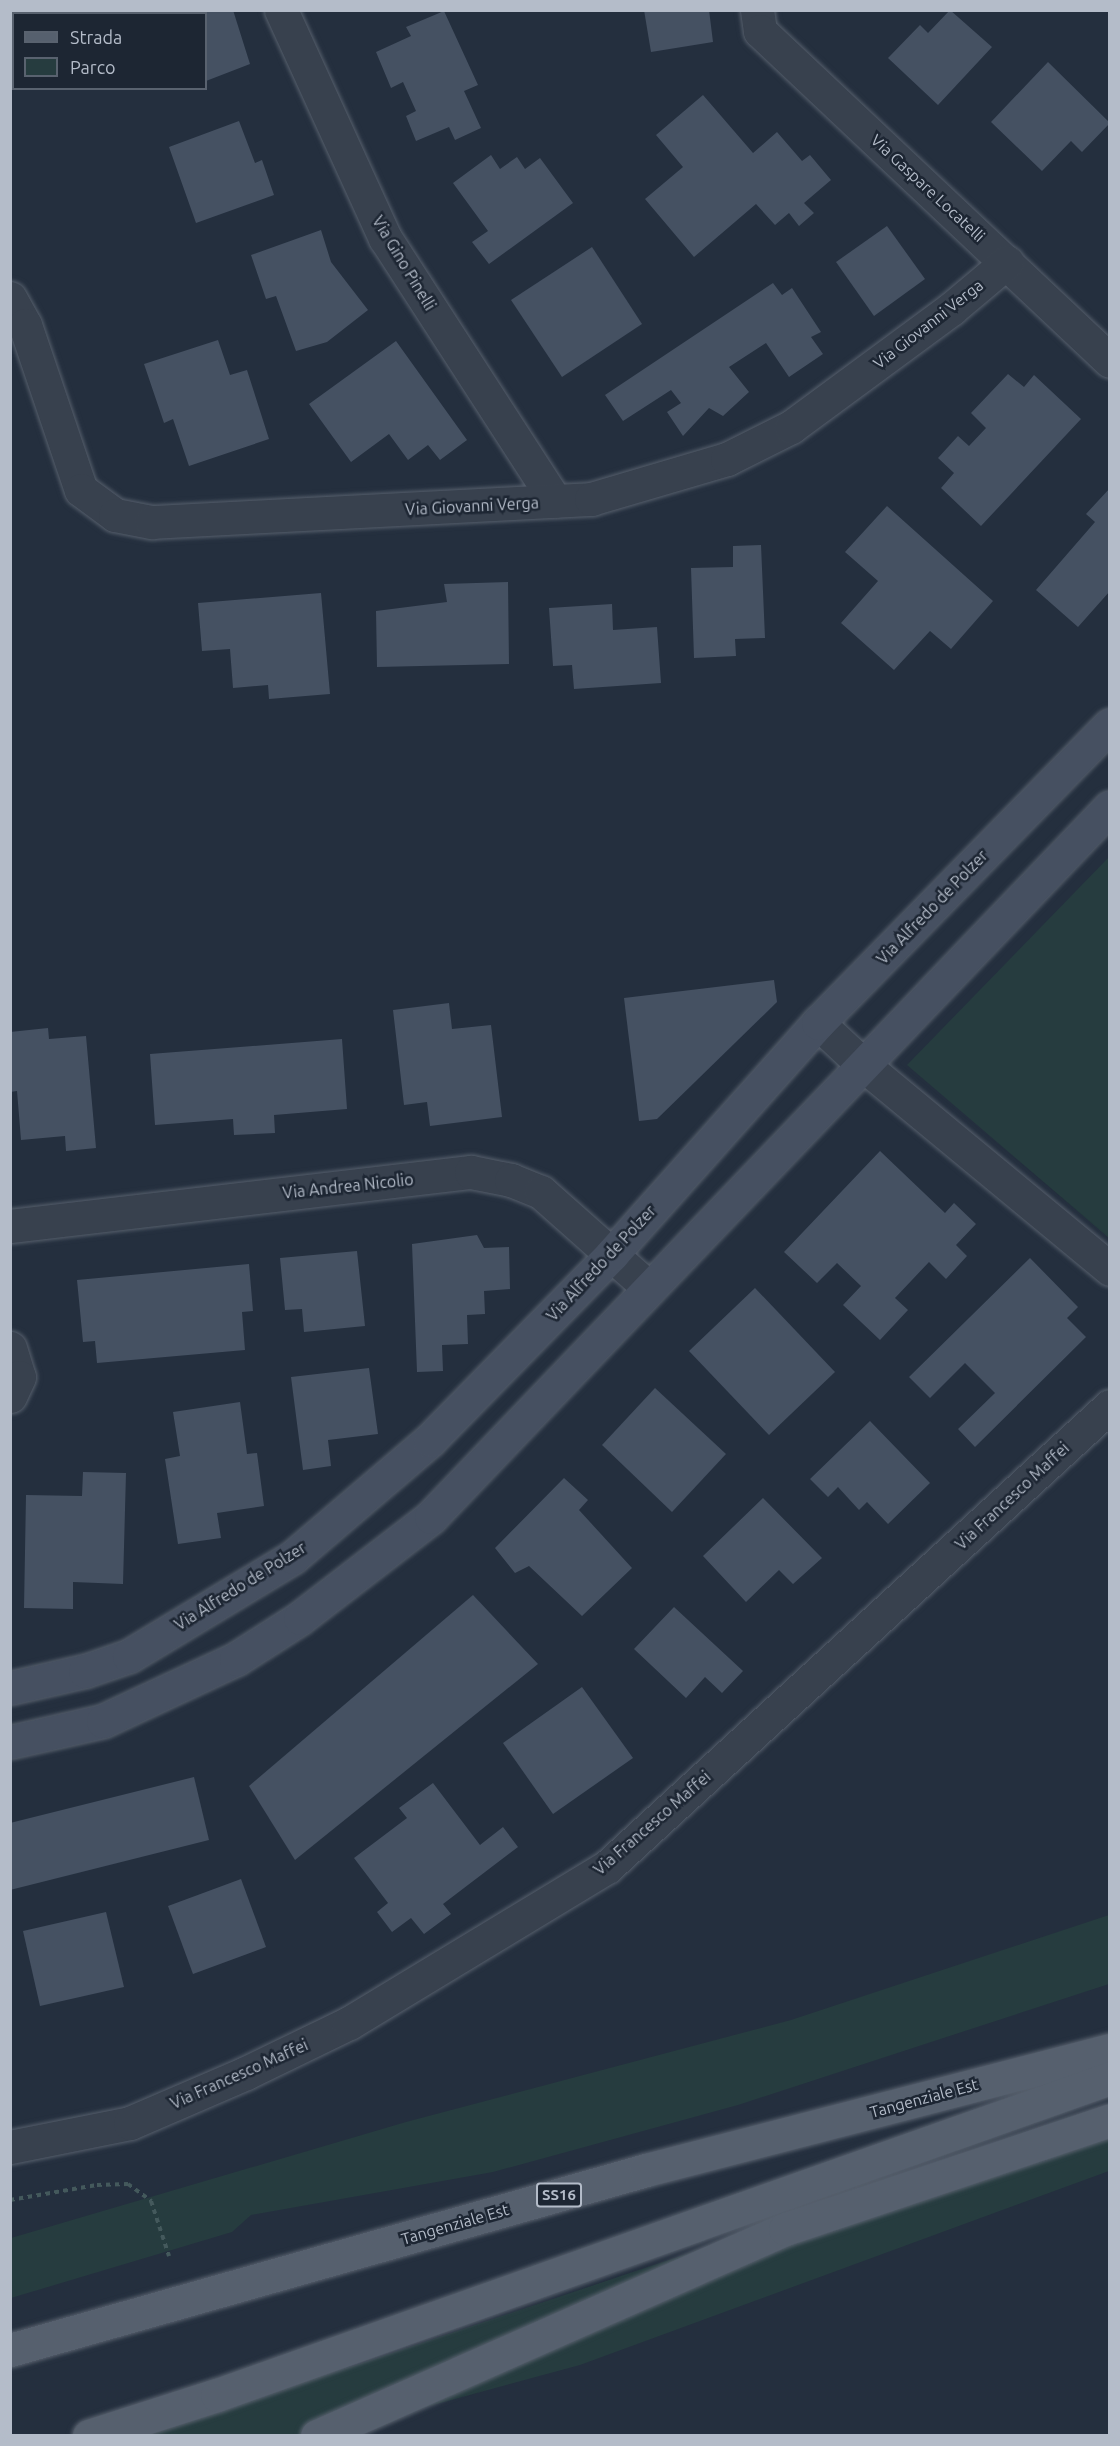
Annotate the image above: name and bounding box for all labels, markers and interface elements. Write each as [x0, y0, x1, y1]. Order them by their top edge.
legend [12, 12, 207, 90]
text: Strada [70, 27, 122, 47]
text: Parco [70, 57, 116, 77]
street label: Via Gaspare Locatelli [867, 130, 989, 246]
street label: Via Gino Pinelli [368, 212, 440, 314]
street label: Via Giovanni Verga [869, 275, 987, 373]
street label: Via Giovanni Verga [405, 493, 539, 519]
street label: Via Alfredo de Polzer [873, 846, 991, 968]
street label: Via Andrea Nicolio [282, 1170, 414, 1202]
street label: Via Alfredo de Polzer [542, 1201, 660, 1325]
street label: Via Francesco Maffei [951, 1438, 1073, 1554]
street label: Via Alfredo de Polzer [171, 1538, 309, 1634]
street label: Via Francesco Maffei [590, 1767, 714, 1879]
street label: Via Francesco Maffei [167, 2035, 311, 2113]
street label: Tangenziale Est [868, 2074, 980, 2122]
road number: SS16 [535, 2183, 583, 2207]
street label: Tangenziale Est [399, 2199, 511, 2249]

